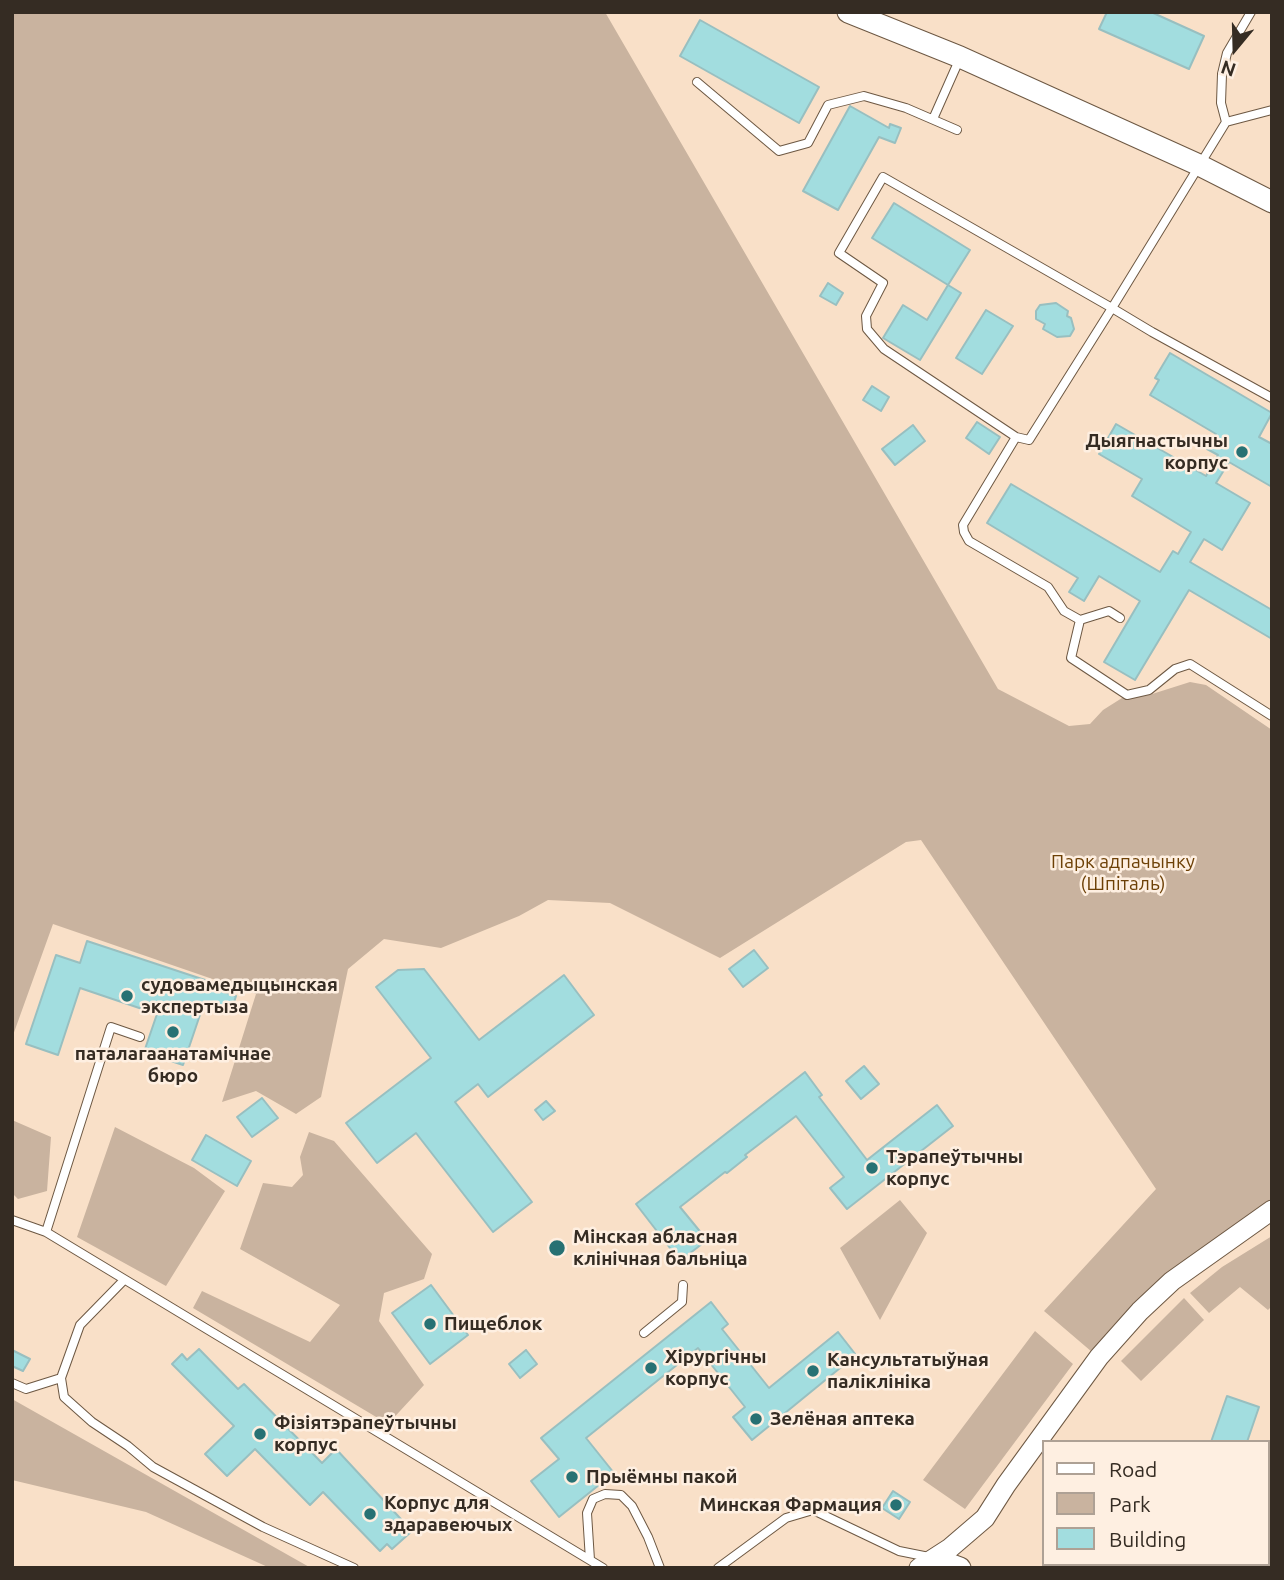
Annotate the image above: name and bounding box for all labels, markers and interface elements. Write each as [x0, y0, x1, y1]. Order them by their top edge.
north arrow [1200, 14, 1270, 84]
text: N [1218, 56, 1238, 82]
place label: Дыягнастычны корпус [1086, 430, 1228, 474]
marker: Дыягнастычны корпус [1234, 444, 1250, 460]
park label: Парк адпачынку (Шпіталь) [1051, 851, 1195, 895]
place label: судовамедыцынская экспертыза [141, 974, 338, 1018]
marker: судовамедыцынская экспертыза [119, 988, 135, 1004]
marker: паталагаанатамічнае бюро [165, 1024, 181, 1040]
place label: паталагаанатамічнае бюро [75, 1043, 271, 1087]
place label: Тэрапеўтычны корпус [886, 1146, 1023, 1190]
marker: Тэрапеўтычны корпус [864, 1160, 880, 1176]
place label: Мінская абласная клінічная бальніца [573, 1226, 748, 1270]
marker: Мінская абласная клінічная бальніца [547, 1238, 567, 1258]
place label: Пищеблок [444, 1313, 542, 1335]
marker: Пищеблок [422, 1316, 438, 1332]
place label: Хірургічны корпус [665, 1346, 766, 1390]
place label: Кансультатыўная паліклініка [827, 1349, 989, 1393]
marker: Хірургічны корпус [643, 1360, 659, 1376]
marker: Кансультатыўная паліклініка [805, 1363, 821, 1379]
place label: Зелёная аптека [770, 1408, 915, 1430]
marker: Зелёная аптека [748, 1411, 764, 1427]
place label: Фізіятэрапеўтычны корпус [274, 1412, 457, 1456]
marker: Фізіятэрапеўтычны корпус [252, 1426, 268, 1442]
legend [1042, 1440, 1270, 1566]
text: Road [1109, 1457, 1157, 1481]
place label: Прыёмны пакой [586, 1466, 737, 1488]
marker: Прыёмны пакой [564, 1469, 580, 1485]
place label: Корпус для здаравеючых [384, 1492, 512, 1536]
text: Park [1109, 1492, 1151, 1516]
place label: Минская Фармация [700, 1494, 882, 1516]
marker: Минская Фармация [888, 1497, 904, 1513]
marker: Корпус для здаравеючых [362, 1506, 378, 1522]
text: Building [1109, 1527, 1186, 1551]

